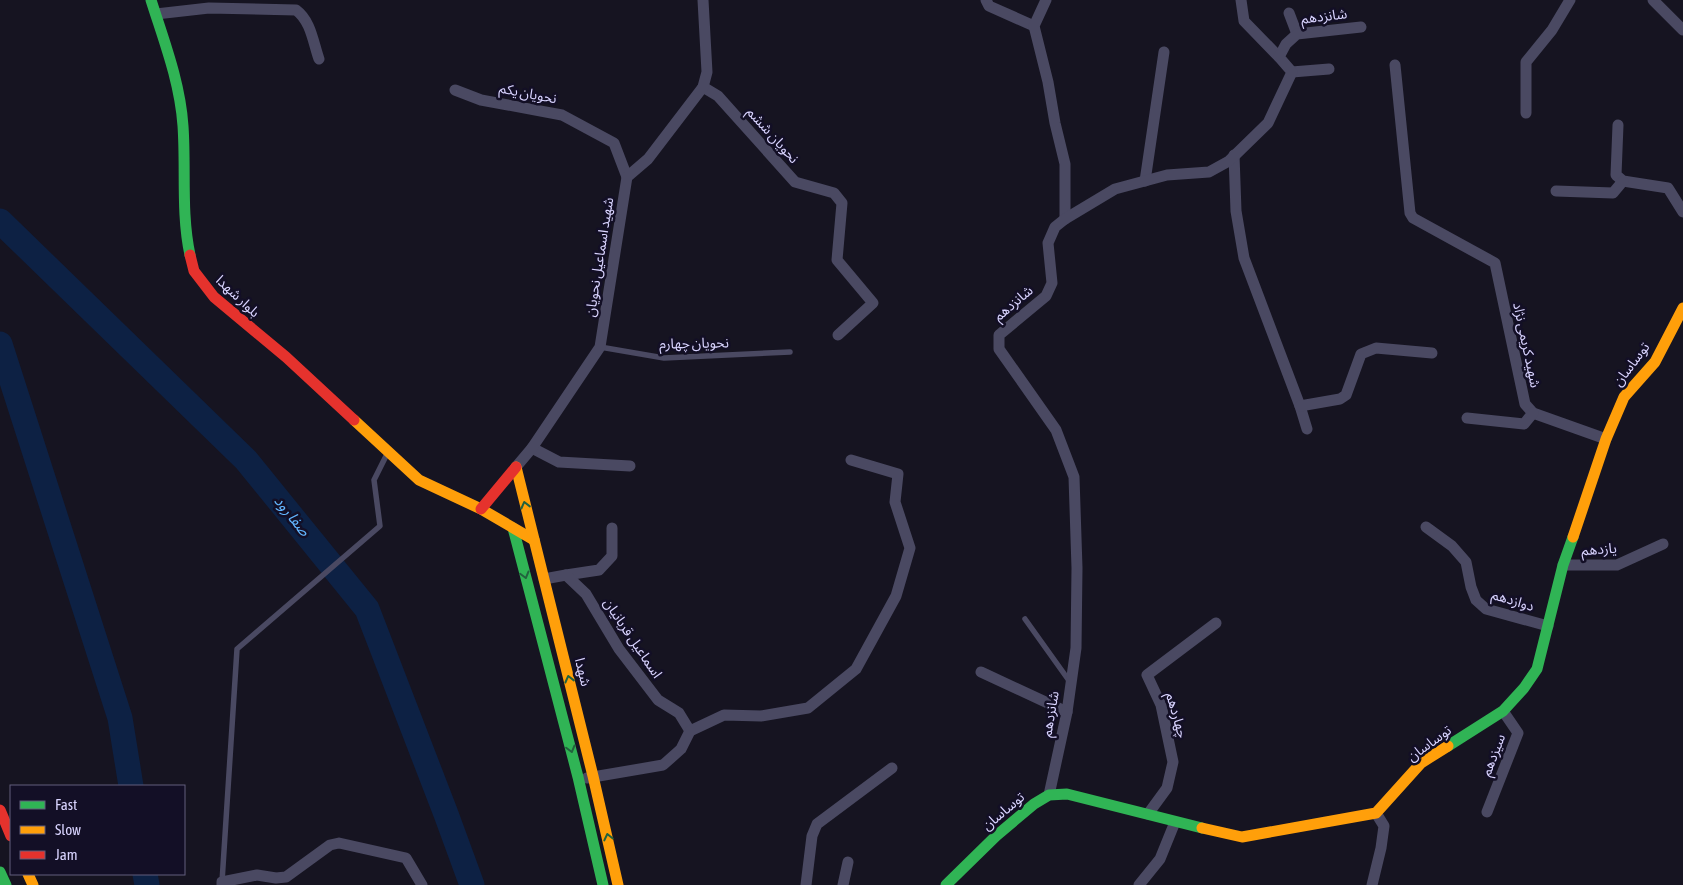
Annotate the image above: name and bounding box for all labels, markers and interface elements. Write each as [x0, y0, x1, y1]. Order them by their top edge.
street label: شانزدهم [1300, 5, 1348, 30]
street label: نحویان یکم [497, 80, 558, 109]
street label: نحویان ششم [741, 104, 802, 168]
street label: شهید اسماعیل نحویان [582, 196, 617, 318]
street label: بلوار شهدا [212, 272, 263, 321]
street label: شانزدهم [990, 282, 1038, 326]
street label: شهید کریمی نژاد [1509, 301, 1544, 389]
street label: نحویان چهارم [659, 334, 729, 355]
street label: توساسان [1609, 339, 1653, 390]
water label: صفا رود [270, 492, 314, 540]
one-way arrow [520, 500, 531, 509]
street label: یازدهم [1581, 540, 1618, 561]
one-way arrow [520, 570, 530, 578]
street label: دوازدهم [1489, 586, 1536, 617]
street label: اسماعیل قربانیان [600, 595, 666, 681]
street label: شهدا [571, 656, 594, 688]
one-way arrow [564, 675, 575, 684]
street label: شانزدهم [1038, 690, 1065, 739]
street label: چهاردهم [1160, 690, 1191, 740]
street label: توساسان [1404, 722, 1455, 765]
street label: سیزدهم [1478, 732, 1511, 779]
one-way arrow [565, 745, 576, 753]
legend [10, 785, 185, 875]
street label: توساسان [979, 789, 1028, 834]
text: Fast [55, 796, 77, 813]
text: Slow [55, 821, 81, 838]
one-way arrow [603, 833, 614, 842]
text: Jam [55, 846, 78, 863]

